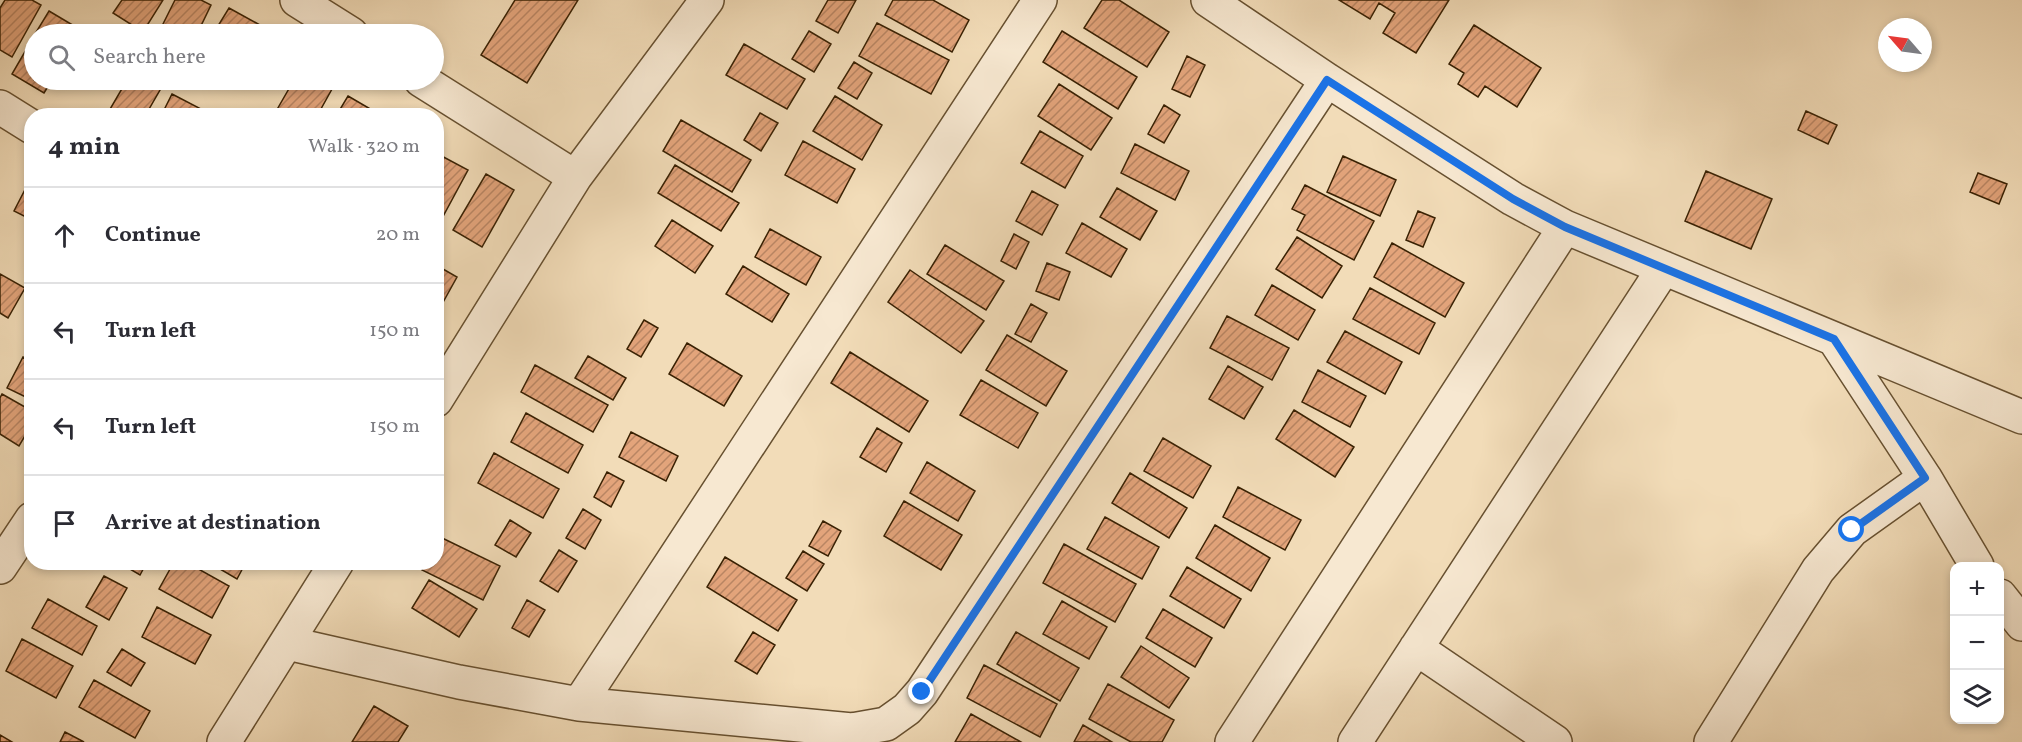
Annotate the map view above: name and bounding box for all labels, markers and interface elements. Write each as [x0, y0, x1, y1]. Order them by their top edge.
north arrow [1878, 18, 1932, 72]
search box [24, 24, 444, 90]
icon: search [45, 41, 78, 74]
text: Search here [93, 42, 206, 73]
text: 4 min [48, 129, 120, 165]
text: Walk · 320 m [308, 133, 420, 161]
icon: ahead [48, 219, 81, 252]
text: Continue [105, 220, 201, 251]
text: 20 m [376, 221, 420, 249]
icon: left [48, 315, 81, 348]
text: Turn left [105, 316, 196, 347]
text: 150 m [369, 317, 420, 345]
icon: left [48, 411, 81, 444]
text: Turn left [105, 412, 196, 443]
text: 150 m [369, 413, 420, 441]
icon: arrive [48, 507, 81, 540]
text: Arrive at destination [105, 508, 321, 539]
route start [1838, 516, 1864, 542]
map controls [1950, 562, 2004, 724]
button: + [1950, 562, 2004, 616]
button: − [1950, 616, 2004, 670]
button: layers [1950, 670, 2004, 724]
route end [908, 678, 934, 704]

